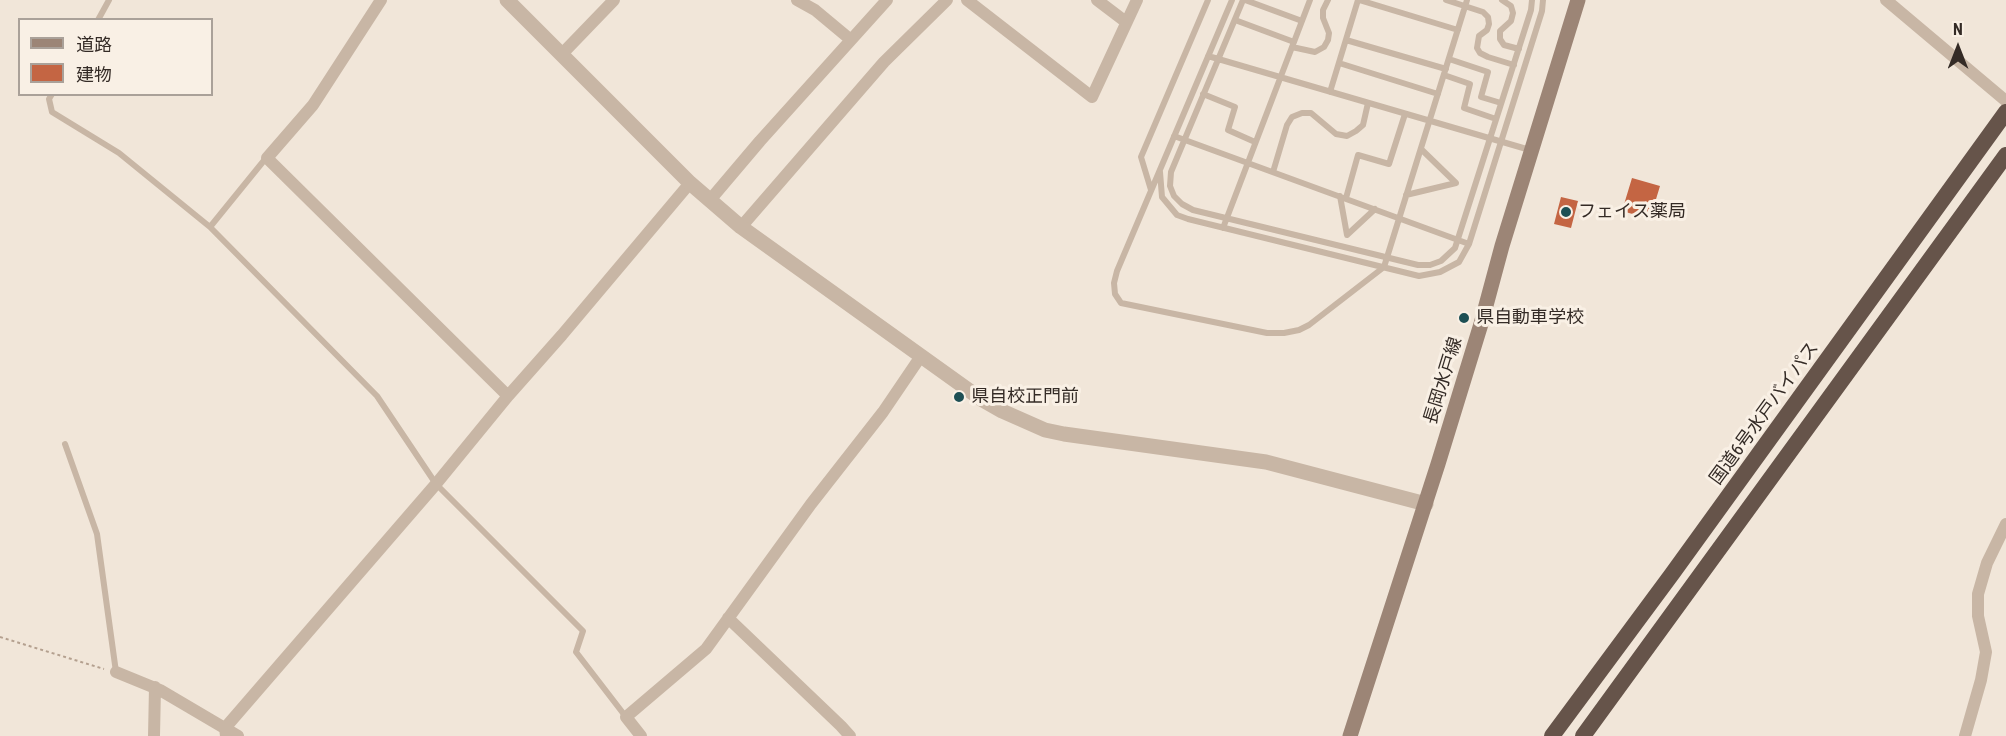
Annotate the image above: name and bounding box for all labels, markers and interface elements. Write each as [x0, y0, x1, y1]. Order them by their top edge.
legend [18, 18, 213, 96]
north arrow [1928, 18, 1988, 78]
text: N [1953, 20, 1963, 39]
text: 道路 [76, 34, 112, 55]
text: 建物 [76, 64, 112, 85]
place label: フェイス薬局 [1578, 201, 1686, 223]
marker: フェイス薬局 [1559, 205, 1573, 219]
place label: 県自動車学校 [1476, 307, 1584, 329]
marker: 県自動車学校 [1457, 311, 1471, 325]
street label: 長岡水戸線 [1421, 335, 1467, 427]
street label: 国道6号水戸バイパス [1706, 339, 1824, 489]
place label: 県自校正門前 [971, 386, 1079, 408]
marker: 県自校正門前 [952, 390, 966, 404]

